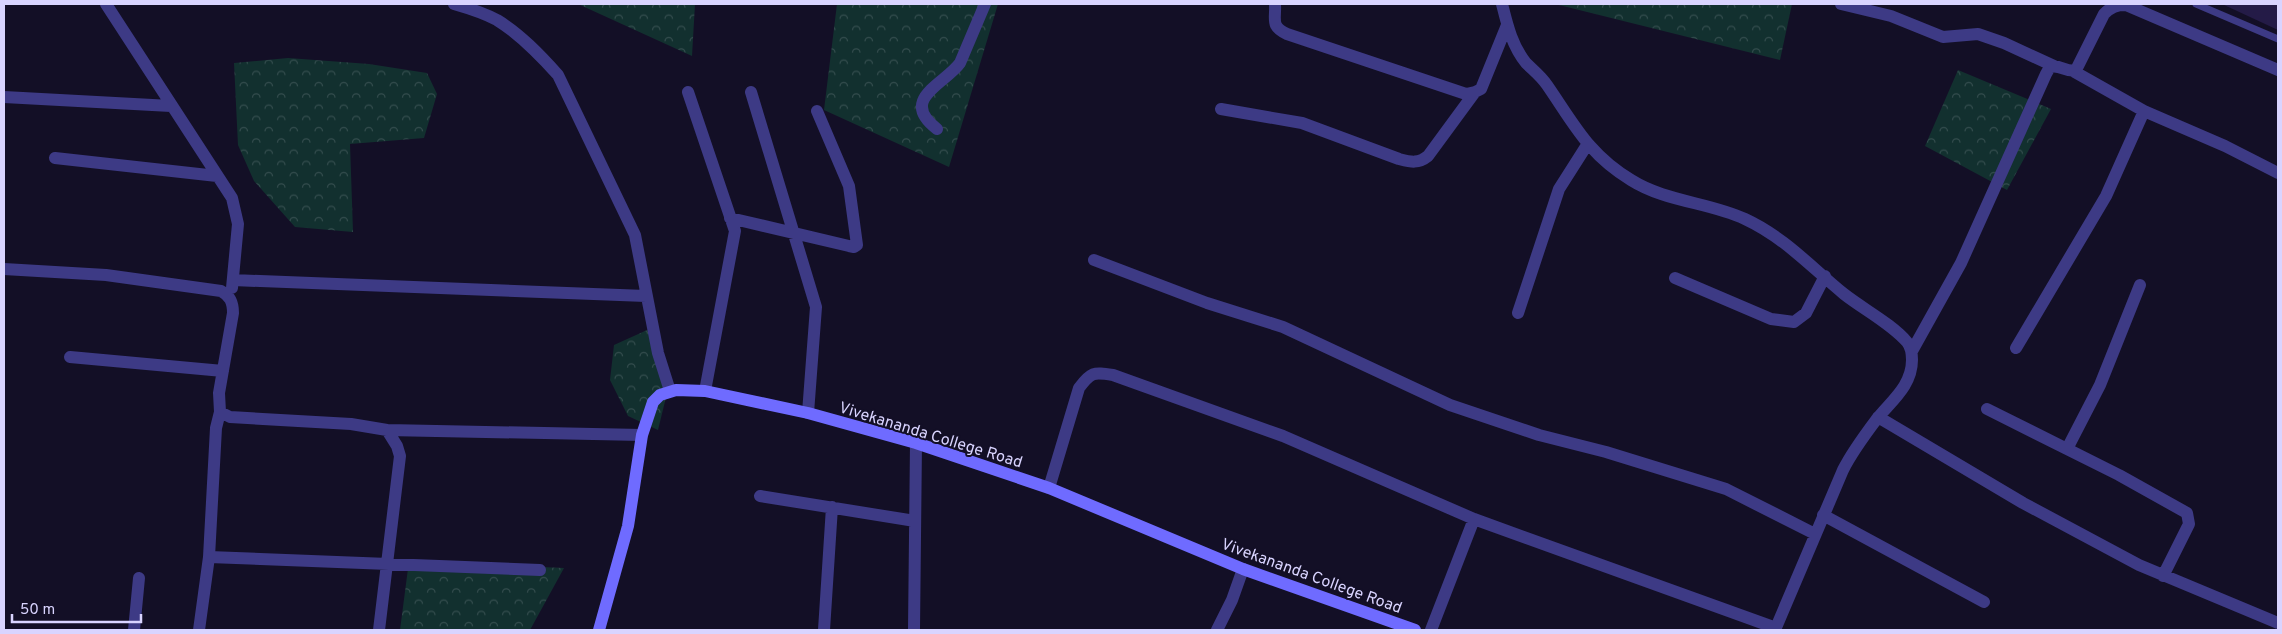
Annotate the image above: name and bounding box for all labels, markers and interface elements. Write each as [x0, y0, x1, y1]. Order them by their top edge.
street label: Vivekananda College Road [836, 398, 1025, 473]
street label: Vivekananda College Road [1218, 535, 1404, 619]
scale bar [12, 592, 141, 624]
text: 50 m [20, 601, 55, 620]

